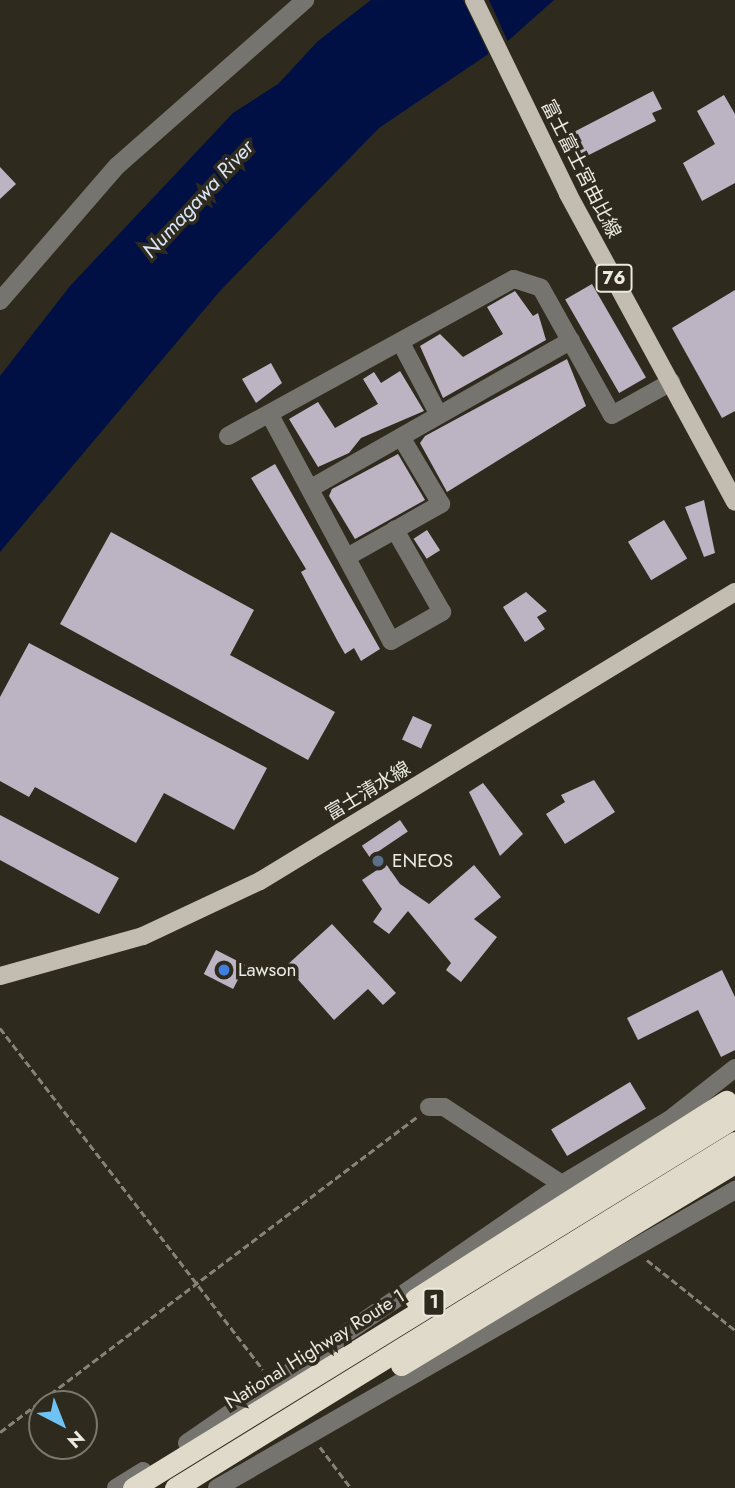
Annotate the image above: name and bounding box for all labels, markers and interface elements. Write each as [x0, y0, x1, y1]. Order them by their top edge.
street label: 富士富士宮由比線 [536, 96, 626, 242]
water label: Numagawa River [137, 135, 259, 263]
road number: 76 [595, 264, 633, 292]
street label: 富士清水線 [321, 757, 415, 825]
place label: ENEOS [392, 850, 453, 872]
marker: ENEOS [370, 853, 386, 869]
place label: Lawson [238, 959, 297, 981]
marker: Lawson [216, 962, 232, 978]
street label: National Highway Route 1 [221, 1284, 409, 1414]
road number: 1 [422, 1288, 446, 1316]
north arrow [28, 1390, 98, 1460]
text: N [61, 1424, 91, 1455]

